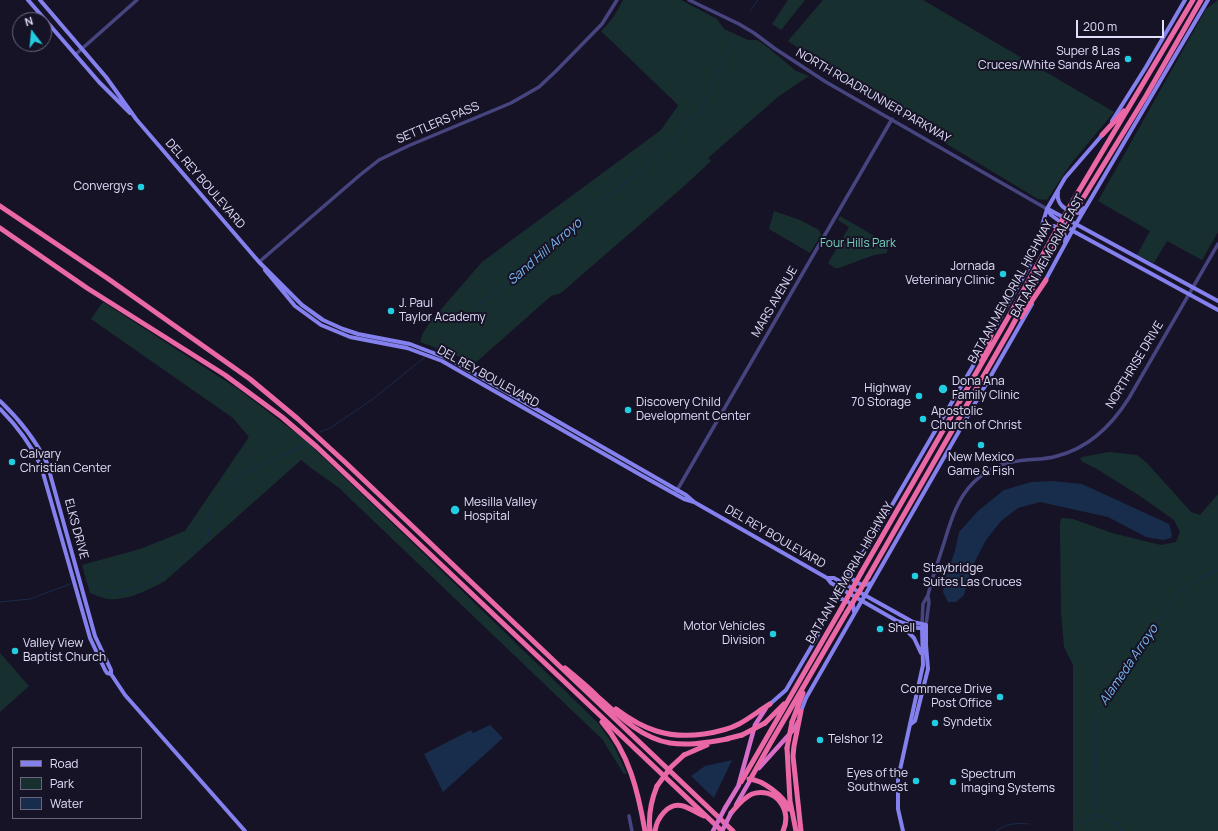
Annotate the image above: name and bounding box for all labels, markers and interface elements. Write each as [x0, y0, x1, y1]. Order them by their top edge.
north arrow [12, 12, 52, 52]
scale bar [1078, 12, 1166, 38]
text: N [23, 13, 35, 29]
text: 200 m [1083, 18, 1117, 35]
place label: Super 8 Las Cruces/White Sands Area [978, 45, 1120, 73]
street label: NORTH ROADRUNNER PARKWAY [793, 46, 953, 146]
marker: Super 8 Las Cruces/White Sands Area [1123, 54, 1133, 64]
street label: SETTLERS PASS [394, 99, 482, 147]
street label: DEL REY BOULEVARD [162, 136, 248, 232]
place label: Convergys [73, 180, 133, 194]
marker: Convergys [136, 182, 146, 192]
street label: BATAAN MEMORIAL EAST [1008, 192, 1088, 320]
water label: Sand Hill Arroyo [505, 216, 585, 288]
street label: BATAAN MEMORIAL HIGHWAY [966, 218, 1056, 366]
park label: Four Hills Park [820, 237, 896, 251]
place label: Jornada Veterinary Clinic [905, 260, 995, 288]
street label: MARS AVENUE [749, 264, 801, 340]
marker: Jornada Veterinary Clinic [998, 269, 1008, 279]
place label: J. Paul Taylor Academy [399, 297, 486, 325]
marker: J. Paul Taylor Academy [386, 306, 396, 316]
street label: NORTHRISE DRIVE [1103, 319, 1167, 411]
street label: DEL REY BOULEVARD [435, 343, 541, 411]
place label: Dona Ana Family Clinic [952, 375, 1020, 403]
place label: Highway 70 Storage [851, 382, 911, 410]
marker: Dona Ana Family Clinic [937, 383, 949, 395]
marker: Highway 70 Storage [914, 391, 924, 401]
place label: Discovery Child Development Center [636, 396, 750, 424]
marker: Discovery Child Development Center [623, 405, 633, 415]
place label: Apostolic Church of Christ [931, 405, 1022, 433]
marker: Apostolic Church of Christ [918, 414, 928, 424]
marker: New Mexico Game & Fish [976, 440, 986, 450]
place label: Calvary Christian Center [20, 448, 111, 476]
place label: New Mexico Game & Fish [947, 451, 1015, 479]
marker: Calvary Christian Center [7, 457, 17, 467]
place label: Mesilla Valley Hospital [464, 496, 537, 524]
street label: ELKS DRIVE [61, 497, 91, 561]
street label: BATAAN MEMORIAL HIGHWAY [803, 500, 897, 646]
street label: DEL REY BOULEVARD [722, 502, 828, 572]
marker: Mesilla Valley Hospital [449, 504, 461, 516]
place label: Staybridge Suites Las Cruces [923, 562, 1022, 590]
marker: Staybridge Suites Las Cruces [910, 571, 920, 581]
place label: Motor Vehicles Division [683, 620, 765, 648]
place label: Shell [888, 622, 915, 636]
water label: Alameda Arroyo [1096, 622, 1162, 708]
marker: Shell [875, 624, 885, 634]
marker: Motor Vehicles Division [768, 629, 778, 639]
place label: Valley View Baptist Church [23, 637, 106, 665]
marker: Valley View Baptist Church [10, 646, 20, 656]
place label: Commerce Drive Post Office [901, 683, 992, 711]
marker: Commerce Drive Post Office [995, 692, 1005, 702]
place label: Syndetix [943, 716, 992, 730]
marker: Syndetix [930, 718, 940, 728]
place label: Telshor 12 [828, 733, 883, 747]
marker: Telshor 12 [815, 735, 825, 745]
legend [12, 747, 142, 819]
text: Road [50, 755, 78, 772]
place label: Eyes of the Southwest [847, 767, 908, 795]
place label: Spectrum Imaging Systems [961, 768, 1055, 796]
text: Park [50, 775, 74, 792]
marker: Eyes of the Southwest [911, 776, 921, 786]
marker: Spectrum Imaging Systems [948, 777, 958, 787]
text: Water [50, 795, 83, 812]

